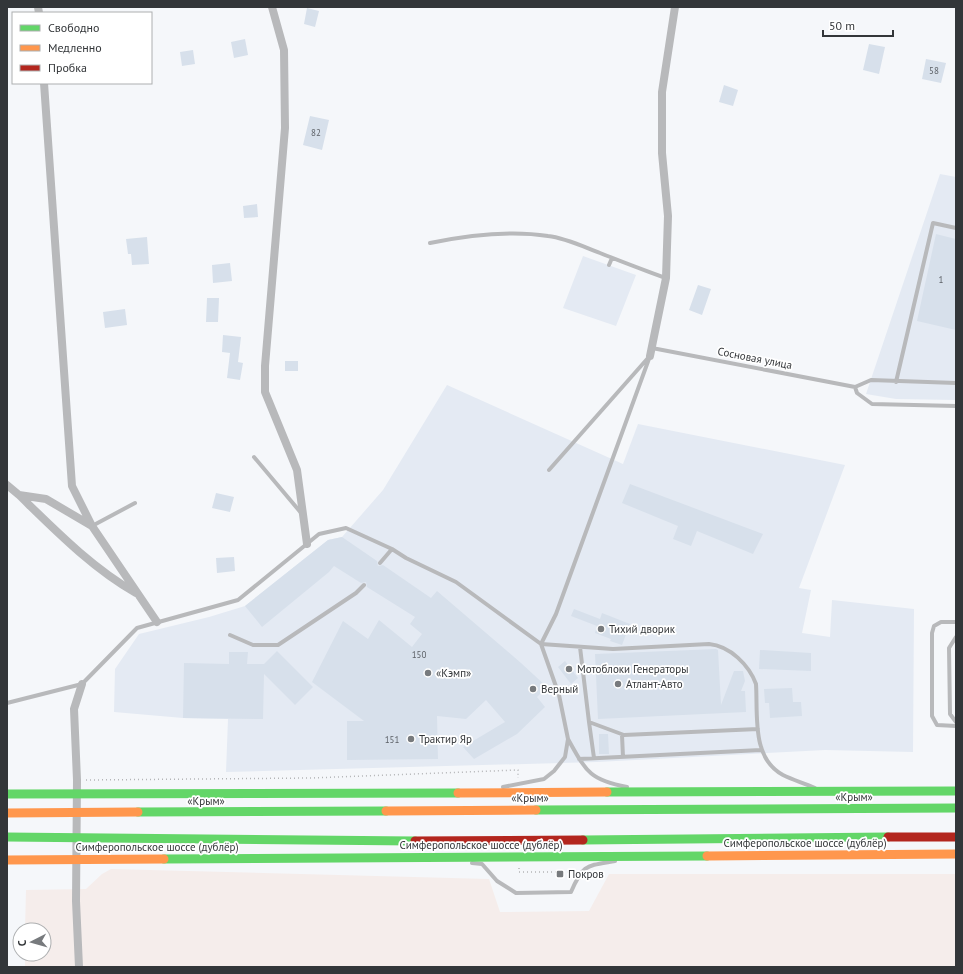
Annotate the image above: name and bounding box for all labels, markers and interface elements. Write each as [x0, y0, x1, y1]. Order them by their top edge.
legend [12, 12, 152, 84]
scale bar [823, 12, 893, 38]
text: 50 m [829, 18, 855, 33]
text: Свободно [48, 20, 99, 35]
text: Медленно [48, 40, 102, 55]
text: Пробка [48, 60, 87, 75]
house number: 58 [929, 65, 939, 76]
house number: 82 [311, 127, 321, 138]
house number: 1 [939, 274, 944, 285]
street label: Сосновая улица [717, 344, 793, 372]
place label: Тихий дворик [609, 622, 676, 636]
marker: Тихий дворик [596, 624, 606, 634]
house number: 150 [412, 649, 426, 660]
place label: Мотоблоки Генераторы [577, 662, 688, 676]
marker: Мотоблоки Генераторы [564, 664, 574, 674]
place label: «Кэмп» [436, 666, 471, 680]
marker: «Кэмп» [423, 668, 433, 678]
place label: Атлант-Авто [626, 677, 683, 691]
marker: Атлант-Авто [613, 679, 623, 689]
place label: Верный [541, 682, 578, 696]
marker: Верный [528, 684, 538, 694]
place label: Трактир Яр [419, 732, 472, 746]
house number: 151 [385, 734, 399, 745]
marker: Трактир Яр [406, 734, 416, 744]
street label: «Крым» [835, 790, 873, 804]
street label: «Крым» [511, 791, 549, 805]
street label: «Крым» [187, 794, 225, 808]
street label: Симферопольское шоссе (дублёр) [723, 836, 887, 850]
street label: Симферопольское шоссе (дублёр) [399, 838, 563, 852]
street label: Симферопольское шоссе (дублёр) [75, 840, 239, 854]
place label: Покров [568, 867, 604, 881]
marker: Покров [555, 869, 565, 879]
north arrow [12, 922, 52, 962]
text: С [15, 939, 29, 947]

